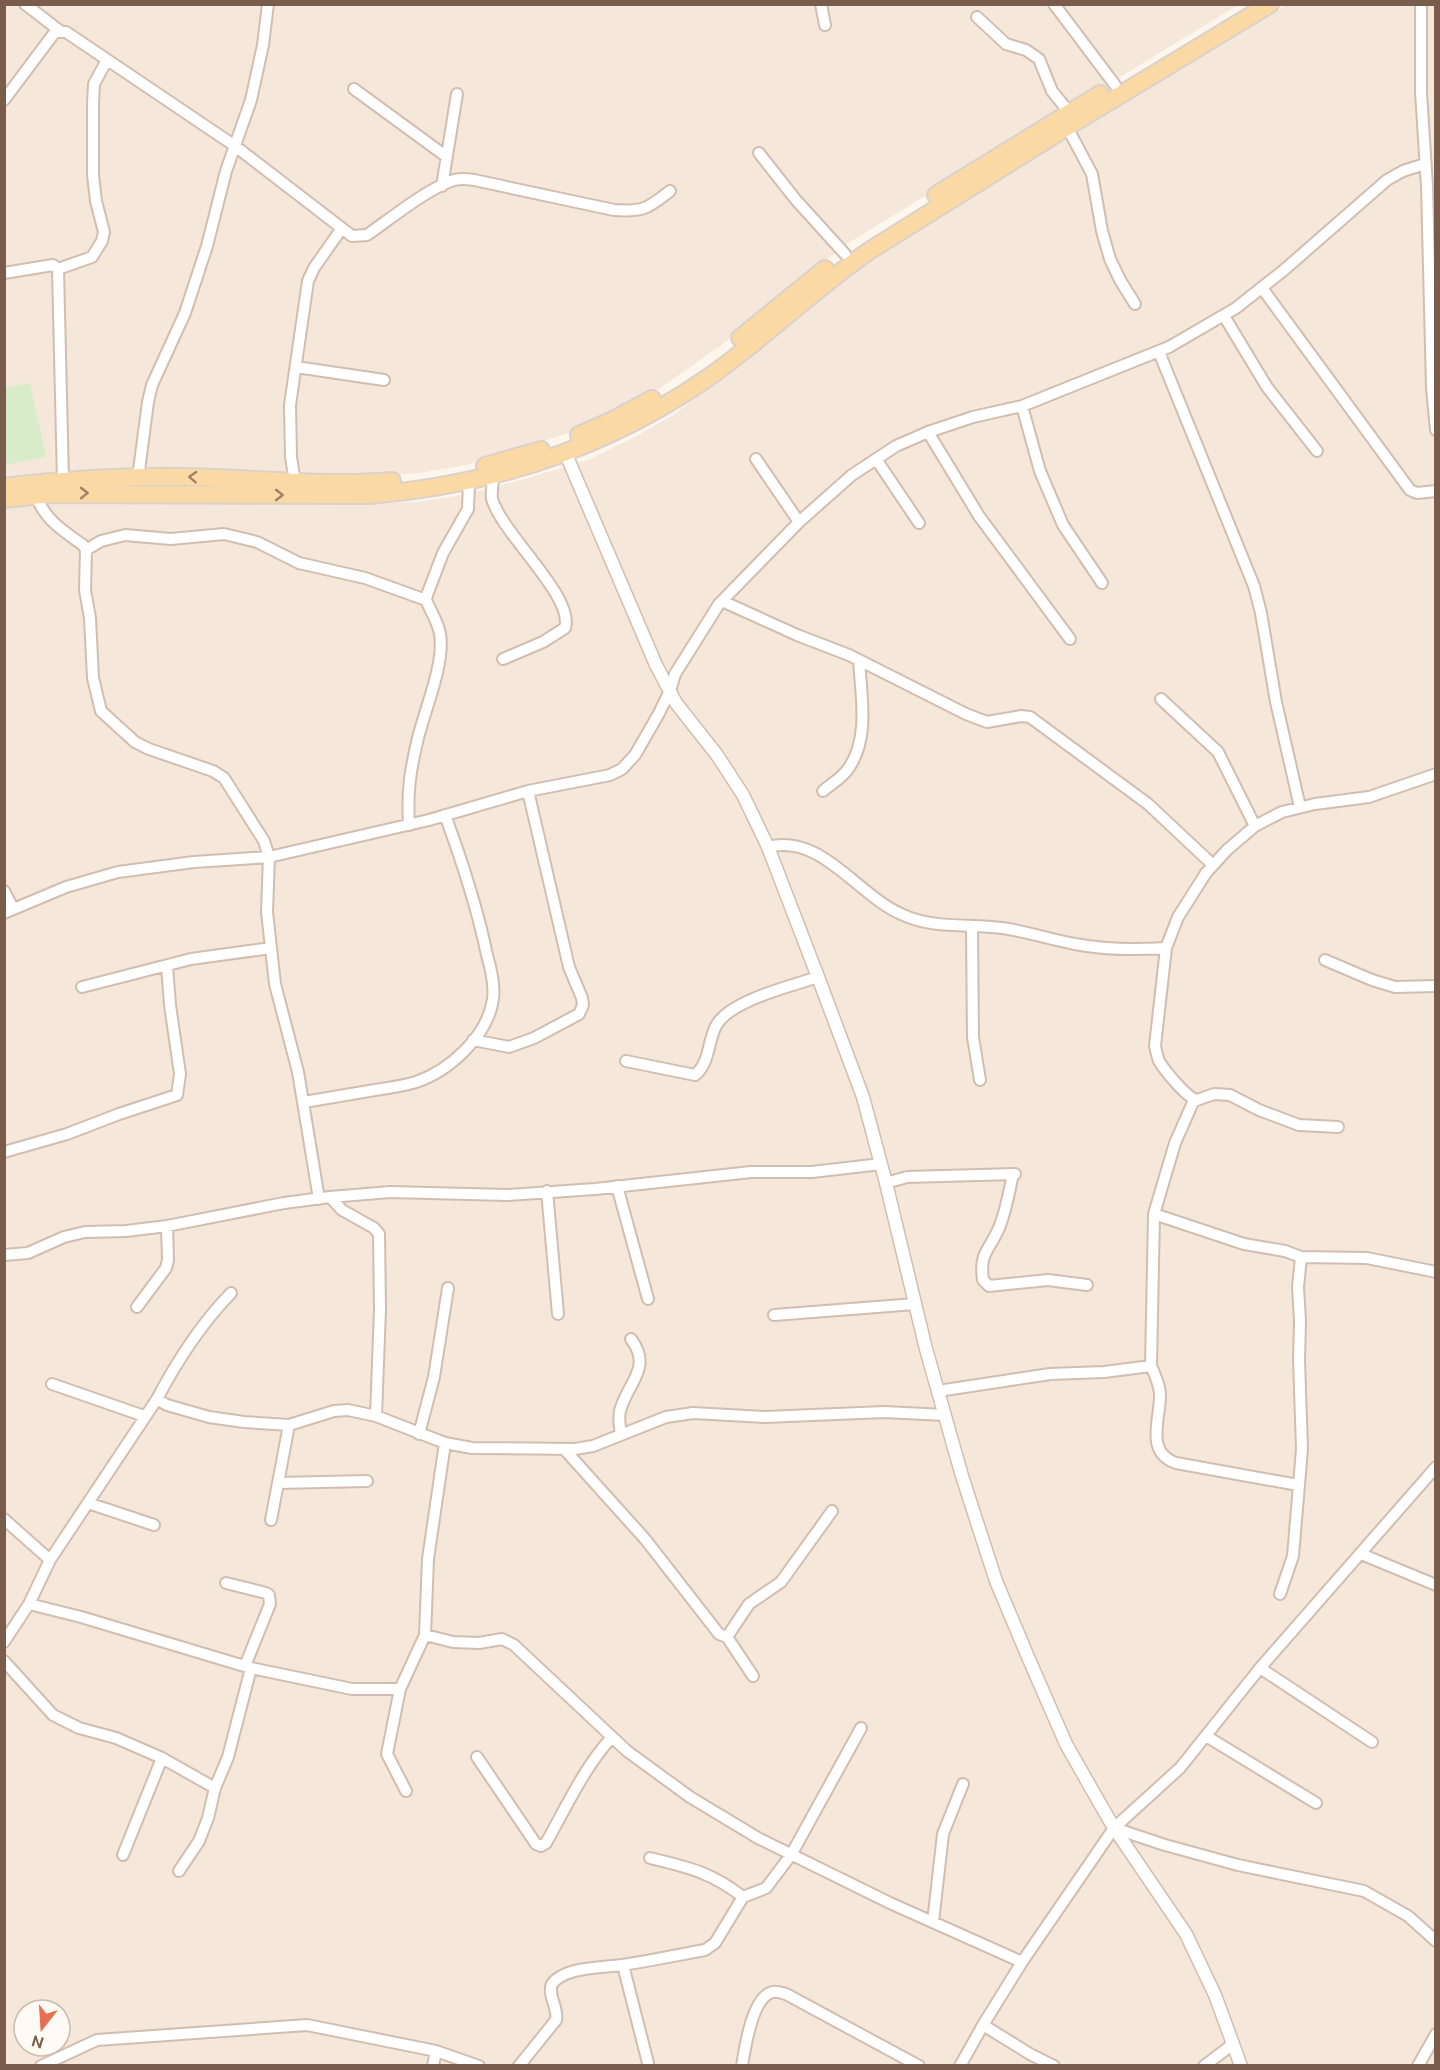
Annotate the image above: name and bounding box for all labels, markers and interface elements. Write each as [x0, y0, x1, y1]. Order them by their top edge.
one-way arrow [189, 471, 198, 484]
one-way arrow [79, 487, 88, 500]
one-way arrow [274, 489, 283, 501]
north arrow [12, 1998, 72, 2058]
text: N [29, 2032, 46, 2053]

